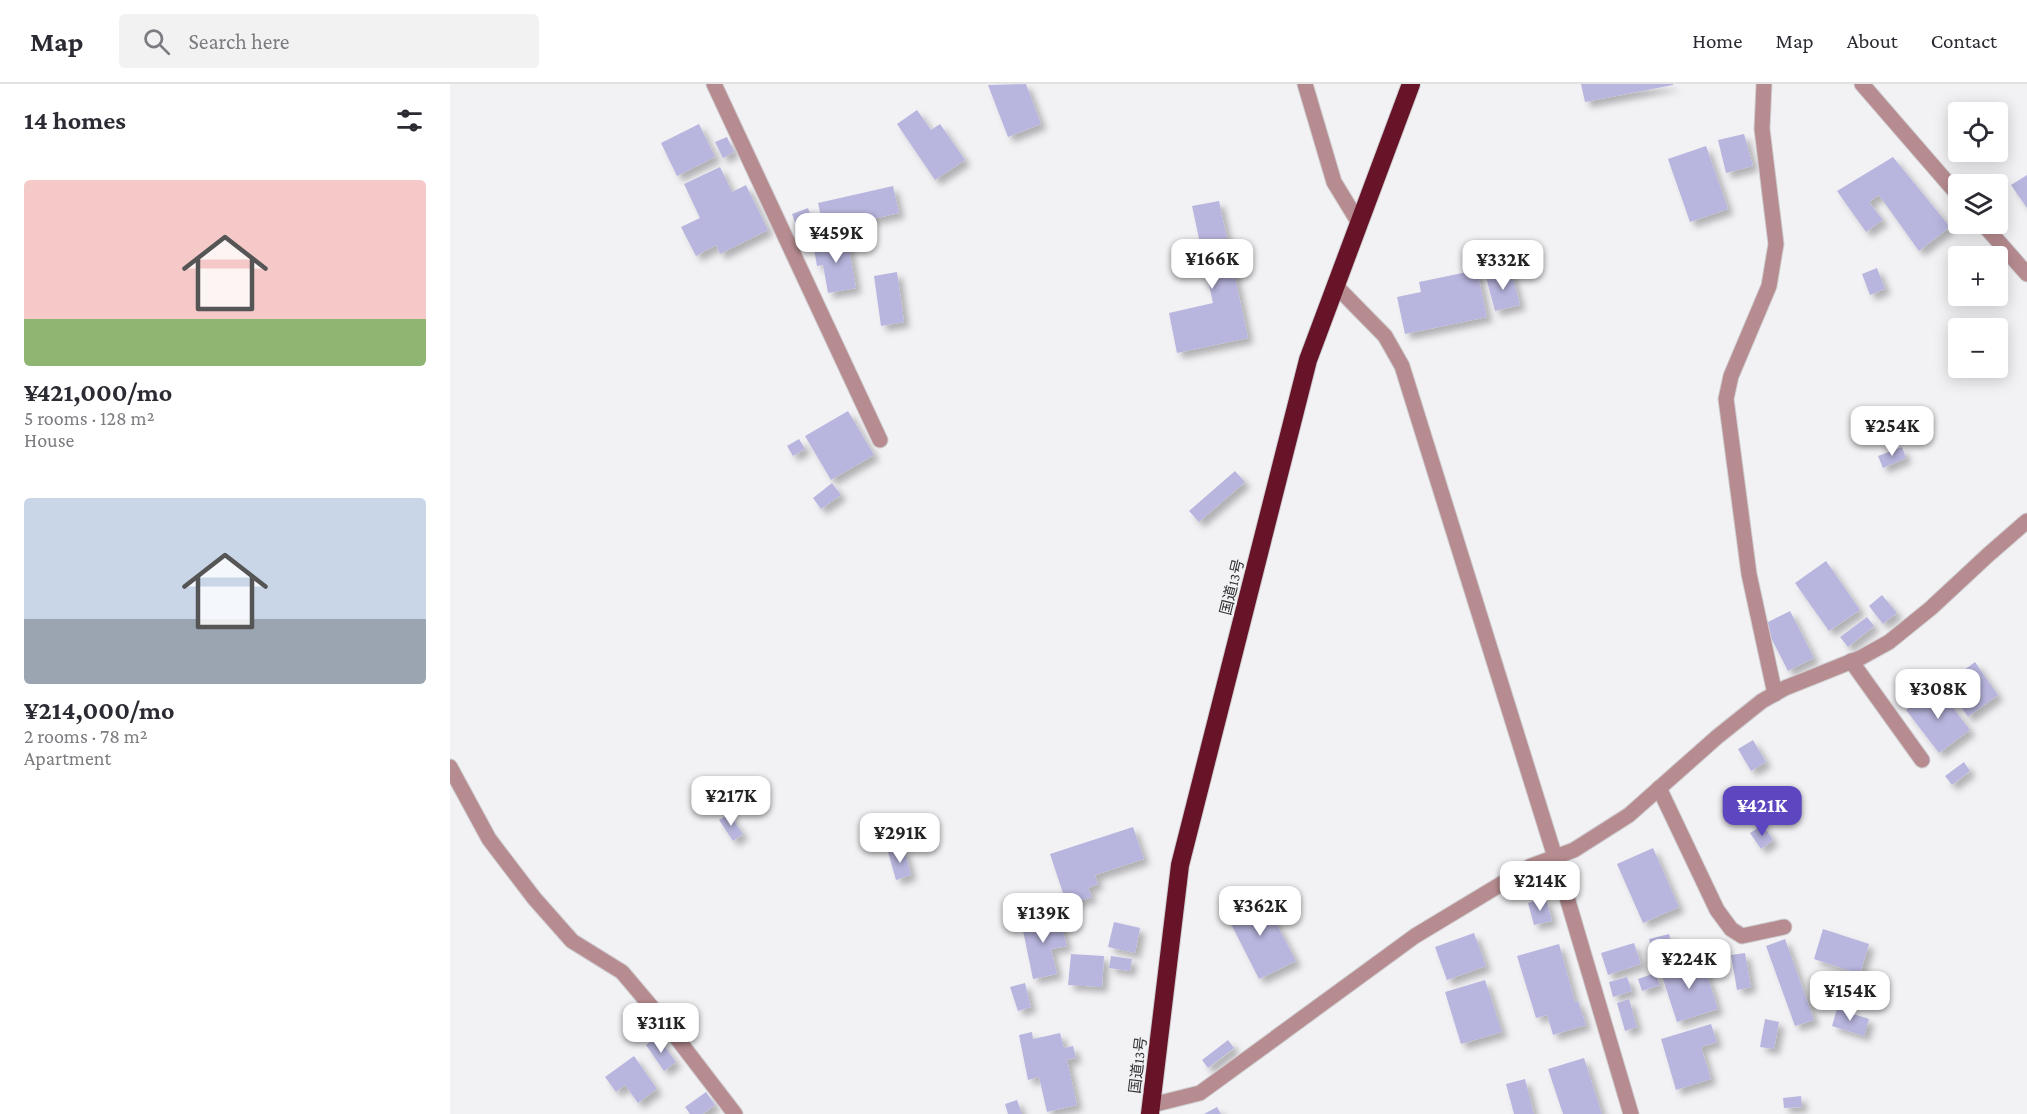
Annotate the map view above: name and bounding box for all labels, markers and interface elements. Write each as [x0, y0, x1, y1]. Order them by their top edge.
search box [119, 14, 539, 68]
icon: search [140, 25, 173, 58]
text: Map [30, 26, 83, 57]
text: Search here [188, 29, 289, 54]
text: Home [1692, 29, 1742, 53]
text: Map [1775, 29, 1814, 53]
text: About [1847, 29, 1898, 53]
text: Contact [1931, 29, 1997, 53]
map controls [1948, 102, 2008, 378]
button: locate [1948, 102, 2008, 162]
icon: filters [393, 104, 426, 137]
text: 14 homes [24, 106, 126, 135]
button: layers [1948, 174, 2008, 234]
pin: ¥459K [794, 213, 878, 264]
icon: home [171, 219, 279, 327]
text: ¥459K [809, 221, 863, 243]
pin: ¥166K [1170, 239, 1254, 290]
pin: ¥332K [1461, 240, 1545, 291]
button: + [1948, 246, 2008, 306]
text: ¥166K [1185, 247, 1239, 269]
text: ¥332K [1476, 248, 1530, 270]
button: − [1948, 318, 2008, 378]
text: ¥421,000/mo [24, 378, 172, 407]
pin: ¥254K [1850, 406, 1934, 457]
text: 5 rooms · 128 m² [24, 407, 155, 429]
text: ¥254K [1865, 414, 1919, 436]
text: House [24, 429, 74, 451]
icon: home [171, 537, 279, 645]
street label: 国道13号 [1217, 557, 1247, 617]
pin: ¥308K [1896, 669, 1980, 720]
text: ¥308K [1909, 677, 1967, 699]
text: ¥214,000/mo [24, 696, 175, 725]
text: 2 rooms · 78 m² [24, 725, 148, 747]
text: Apartment [24, 747, 111, 769]
pin: ¥217K [689, 776, 773, 827]
text: ¥217K [705, 784, 757, 806]
pin: ¥421K [1720, 786, 1804, 837]
text: ¥421K [1737, 794, 1787, 816]
pin: ¥291K [858, 813, 942, 864]
text: ¥291K [874, 821, 926, 843]
pin: ¥214K [1498, 861, 1582, 912]
text: ¥214K [1514, 869, 1566, 891]
pin: ¥362K [1218, 886, 1302, 937]
pin: ¥139K [1001, 893, 1085, 944]
text: ¥362K [1233, 894, 1287, 916]
text: ¥139K [1017, 901, 1069, 923]
pin: ¥224K [1647, 939, 1731, 990]
text: ¥224K [1662, 947, 1716, 969]
pin: ¥154K [1808, 971, 1892, 1022]
text: ¥154K [1824, 979, 1876, 1001]
pin: ¥311K [619, 1003, 703, 1054]
text: ¥311K [637, 1011, 685, 1033]
street label: 国道13号 [1127, 1036, 1149, 1094]

